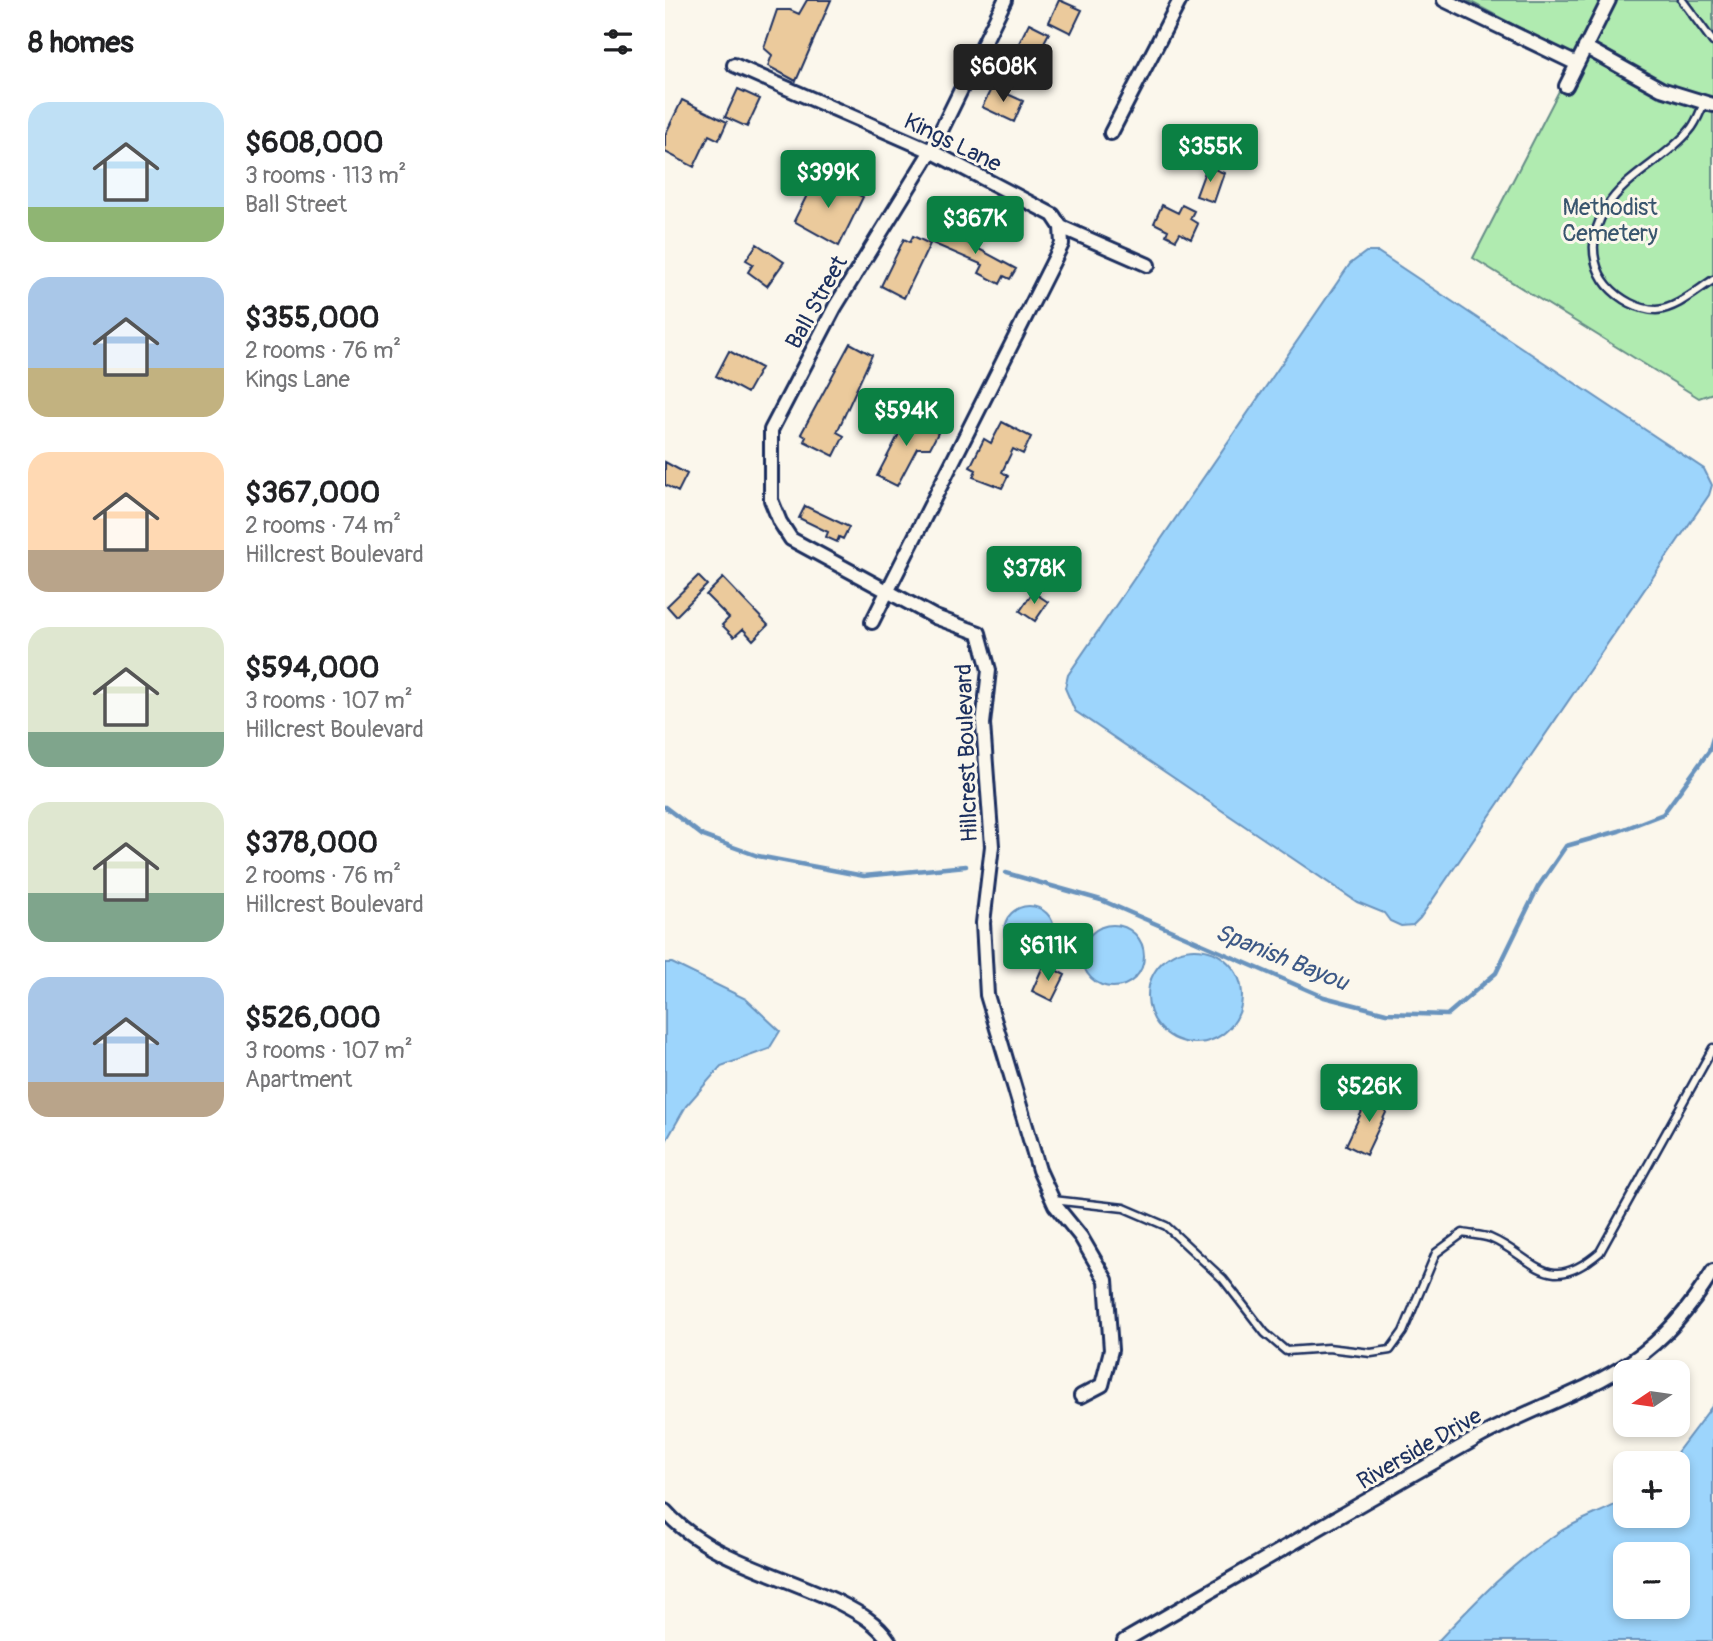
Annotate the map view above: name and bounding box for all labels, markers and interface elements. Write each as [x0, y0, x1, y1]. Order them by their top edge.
icon: filters [599, 23, 637, 61]
text: 8 homes [28, 24, 134, 61]
pin: $608K [954, 44, 1052, 104]
text: $608K [969, 52, 1037, 81]
street label: Kings Lane [899, 106, 1007, 179]
text: $608,000 [245, 124, 383, 161]
pin: $355K [1161, 124, 1259, 184]
icon: home [84, 130, 168, 214]
text: $355K [1178, 132, 1242, 161]
pin: $399K [779, 150, 877, 210]
text: $399K [797, 158, 859, 187]
text: 3 rooms · 113 m² [245, 161, 406, 190]
text: Ball Street [245, 190, 347, 219]
park label: Methodist Cemetery [1562, 193, 1658, 248]
pin: $367K [926, 196, 1024, 256]
text: $367K [943, 204, 1007, 233]
street label: Ball Street [779, 250, 854, 354]
text: $355,000 [245, 299, 380, 336]
icon: home [84, 305, 168, 389]
text: 2 rooms · 76 m² [245, 336, 401, 365]
text: Kings Lane [245, 365, 350, 394]
pin: $594K [857, 388, 955, 448]
text: $594K [874, 396, 938, 425]
text: $367,000 [245, 474, 380, 511]
icon: home [84, 480, 168, 564]
text: 2 rooms · 74 m² [245, 511, 401, 540]
text: Hillcrest Boulevard [245, 540, 424, 569]
pin: $378K [985, 546, 1083, 606]
text: $378K [1003, 554, 1065, 583]
text: $594,000 [245, 649, 379, 686]
icon: home [84, 655, 168, 739]
street label: Hillcrest Boulevard [949, 663, 984, 843]
text: 3 rooms · 107 m² [245, 686, 413, 715]
text: Hillcrest Boulevard [245, 715, 424, 744]
text: $378,000 [245, 824, 378, 861]
icon: home [84, 830, 168, 914]
text: 2 rooms · 76 m² [245, 861, 401, 890]
text: Hillcrest Boulevard [245, 890, 424, 919]
water label: Spanish Bayou [1211, 918, 1354, 998]
pin: $611K [999, 923, 1097, 983]
text: $611K [1019, 931, 1077, 960]
text: $526,000 [245, 999, 381, 1036]
icon: home [84, 1005, 168, 1089]
text: 3 rooms · 107 m² [245, 1036, 413, 1065]
pin: $526K [1320, 1064, 1418, 1124]
text: Apartment [245, 1065, 352, 1094]
text: $526K [1336, 1072, 1402, 1101]
north arrow [1613, 1360, 1691, 1437]
map controls [1613, 1360, 1690, 1619]
street label: Riverside Drive [1352, 1401, 1487, 1496]
button: + [1613, 1451, 1690, 1528]
button: − [1613, 1542, 1690, 1619]

